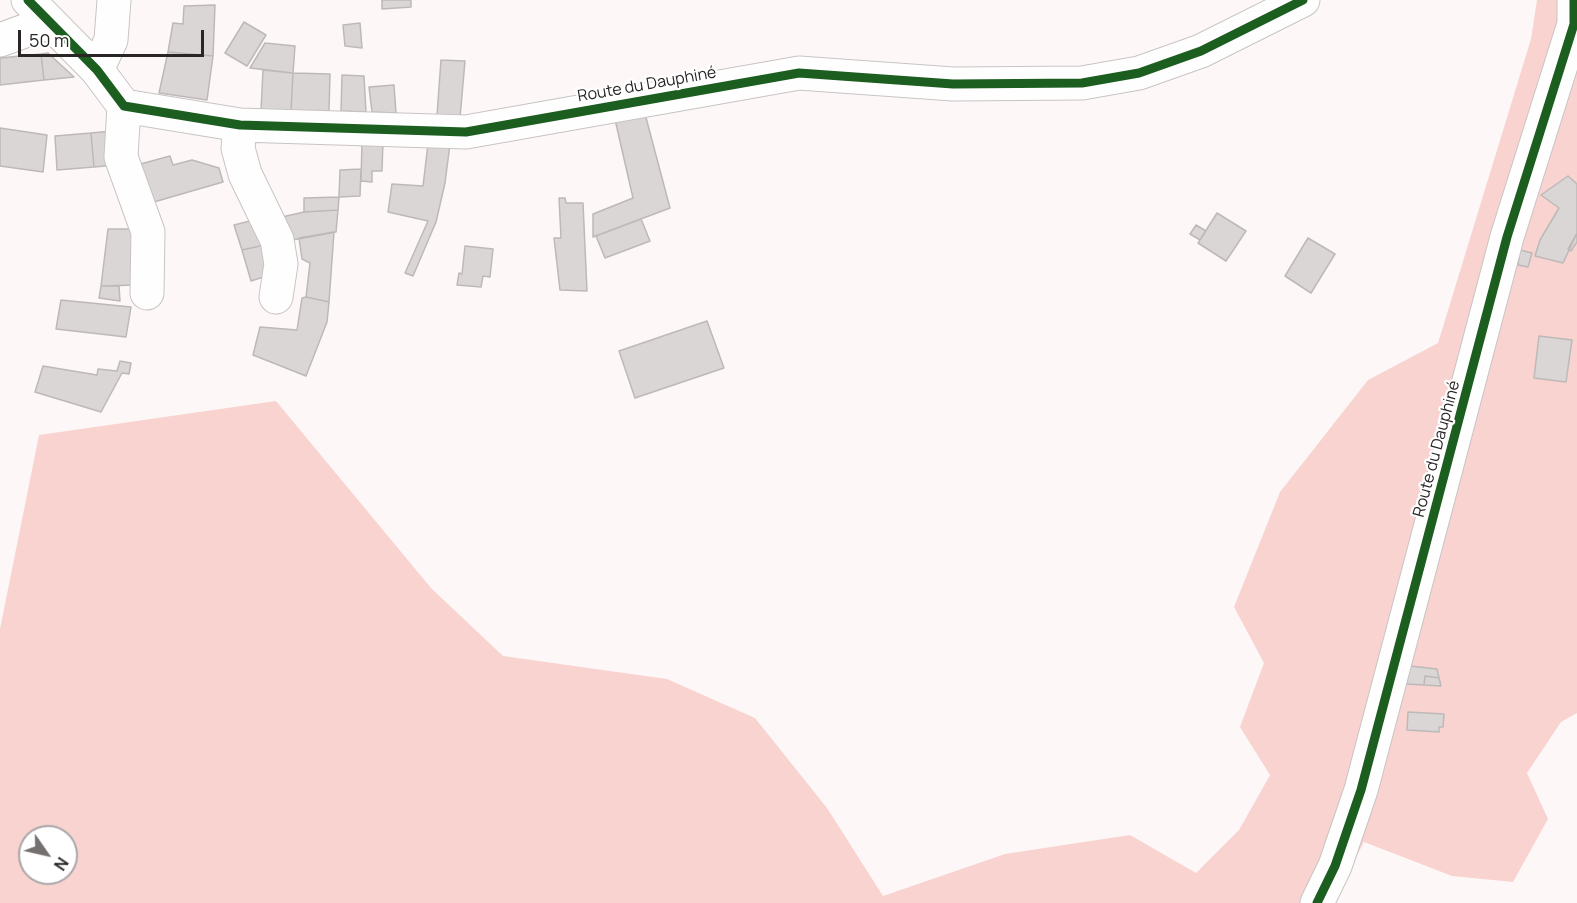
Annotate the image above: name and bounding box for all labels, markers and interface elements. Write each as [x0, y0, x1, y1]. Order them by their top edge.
scale bar [21, 18, 207, 56]
text: 50 m [29, 28, 69, 52]
street label: Route du Dauphiné [576, 63, 718, 107]
street label: Route du Dauphiné [1410, 379, 1464, 519]
north arrow [18, 825, 78, 885]
text: N [49, 853, 74, 875]

